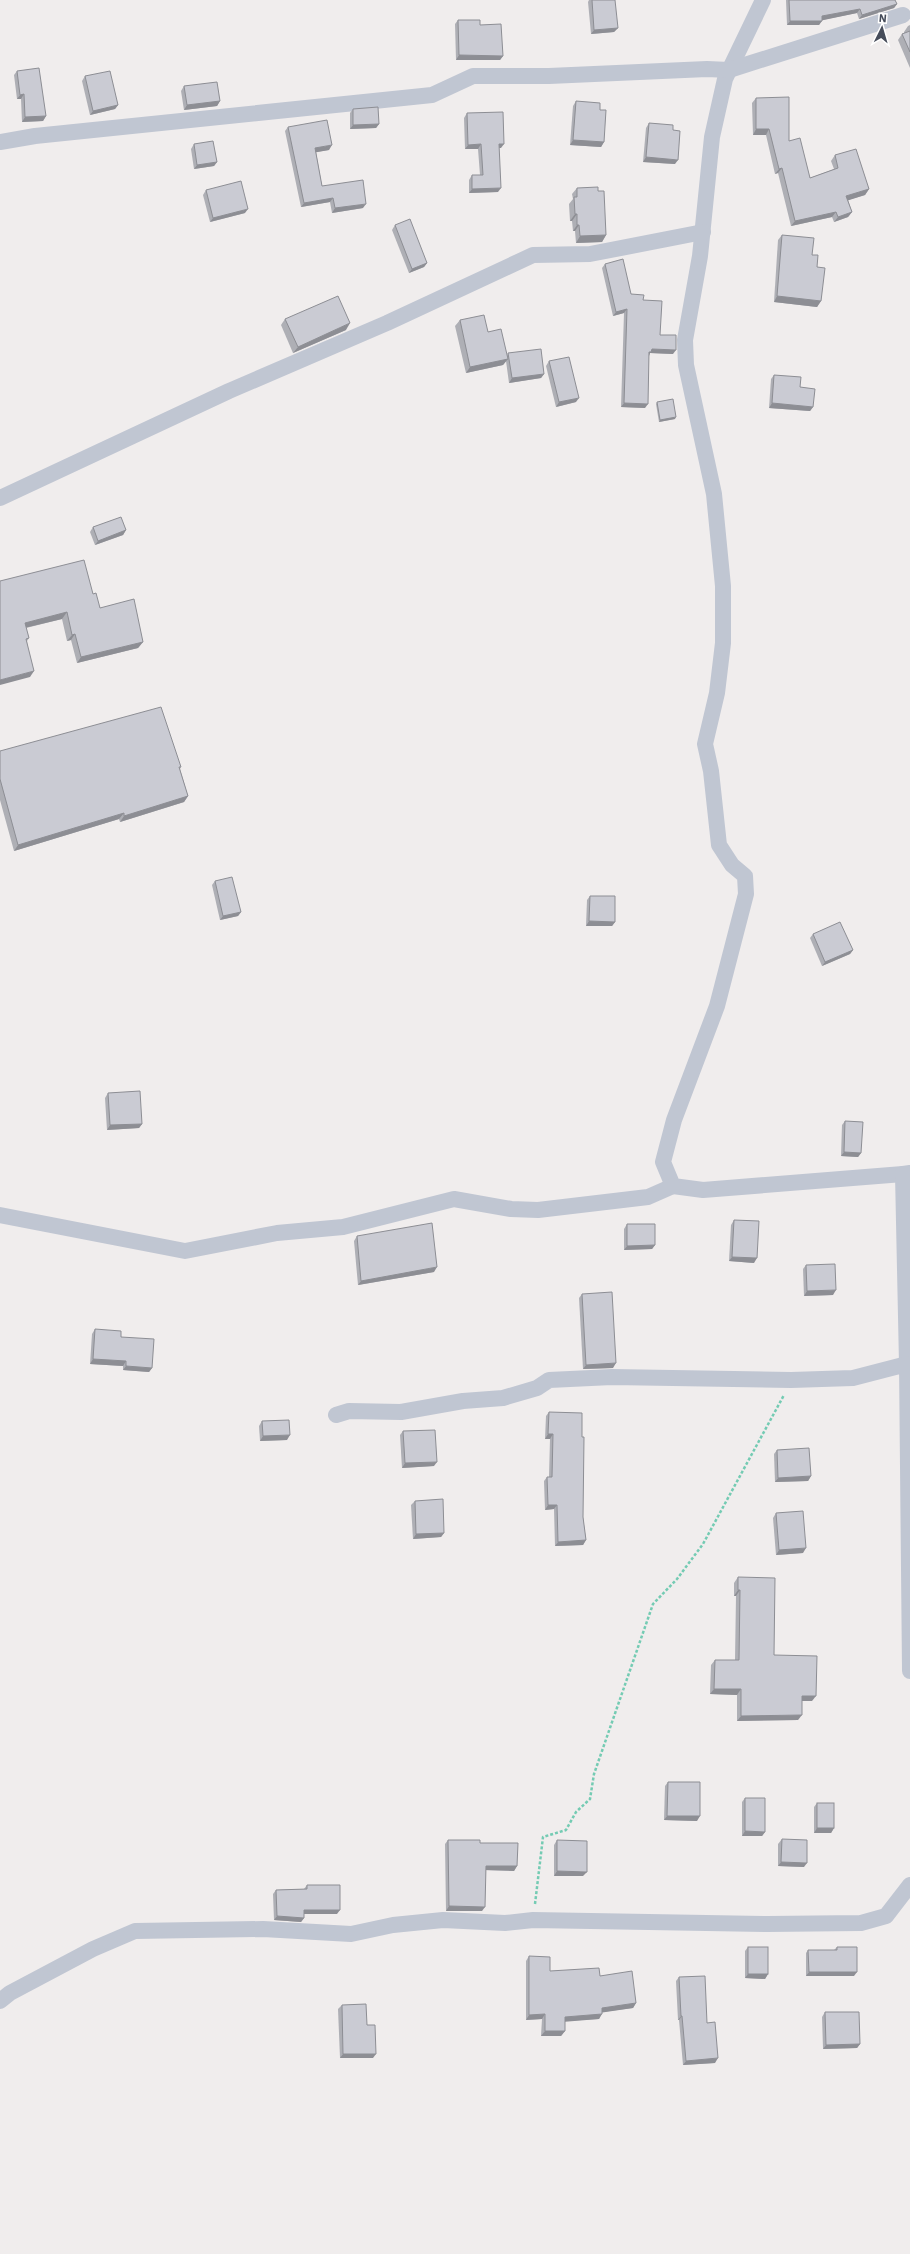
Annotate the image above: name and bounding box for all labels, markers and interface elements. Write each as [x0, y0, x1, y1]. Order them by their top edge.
north arrow [862, 8, 902, 48]
text: N [878, 11, 887, 25]

